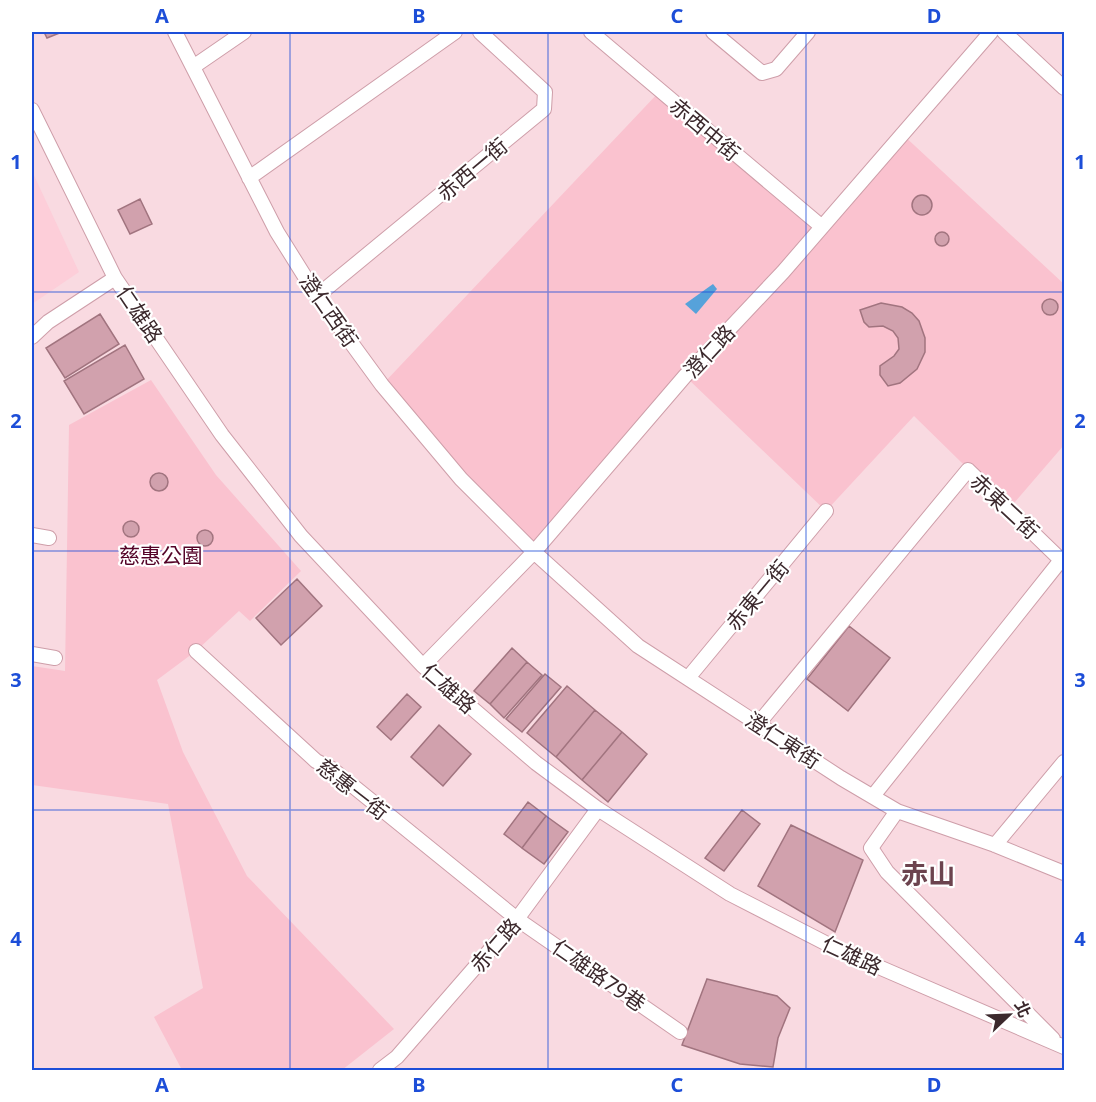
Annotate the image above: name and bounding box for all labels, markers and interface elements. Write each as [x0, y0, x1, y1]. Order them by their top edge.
text: A [155, 2, 169, 29]
text: B [412, 2, 426, 29]
text: C [671, 2, 684, 29]
text: D [927, 2, 941, 29]
street label: 赤西中街 [664, 91, 746, 167]
street label: 赤西一街 [431, 131, 513, 207]
text: 1 [10, 148, 22, 175]
text: 1 [1074, 148, 1086, 175]
street label: 澄仁西街 [293, 268, 365, 352]
street label: 仁雄路 [111, 280, 169, 348]
street label: 澄仁路 [677, 318, 741, 384]
text: 2 [10, 407, 22, 434]
text: 2 [1074, 407, 1086, 434]
street label: 赤東二街 [965, 467, 1045, 545]
park label: 慈惠公園 [119, 541, 203, 569]
street label: 赤東一街 [719, 554, 795, 636]
street label: 仁雄路 [416, 657, 482, 719]
text: 3 [10, 666, 22, 693]
text: 3 [1074, 666, 1086, 693]
street label: 澄仁東街 [740, 705, 826, 775]
street label: 慈惠一街 [311, 752, 395, 826]
district label: 赤山 [901, 855, 955, 892]
street label: 赤仁路 [464, 912, 526, 978]
text: 4 [10, 925, 22, 952]
text: 4 [1074, 925, 1086, 952]
street label: 仁雄路 [818, 929, 886, 981]
street label: 仁雄路79巷 [547, 933, 651, 1017]
north arrow [979, 985, 1039, 1045]
text: 北 [1010, 997, 1036, 1021]
text: A [155, 1071, 169, 1098]
text: B [412, 1071, 426, 1098]
text: C [671, 1071, 684, 1098]
text: D [927, 1071, 941, 1098]

